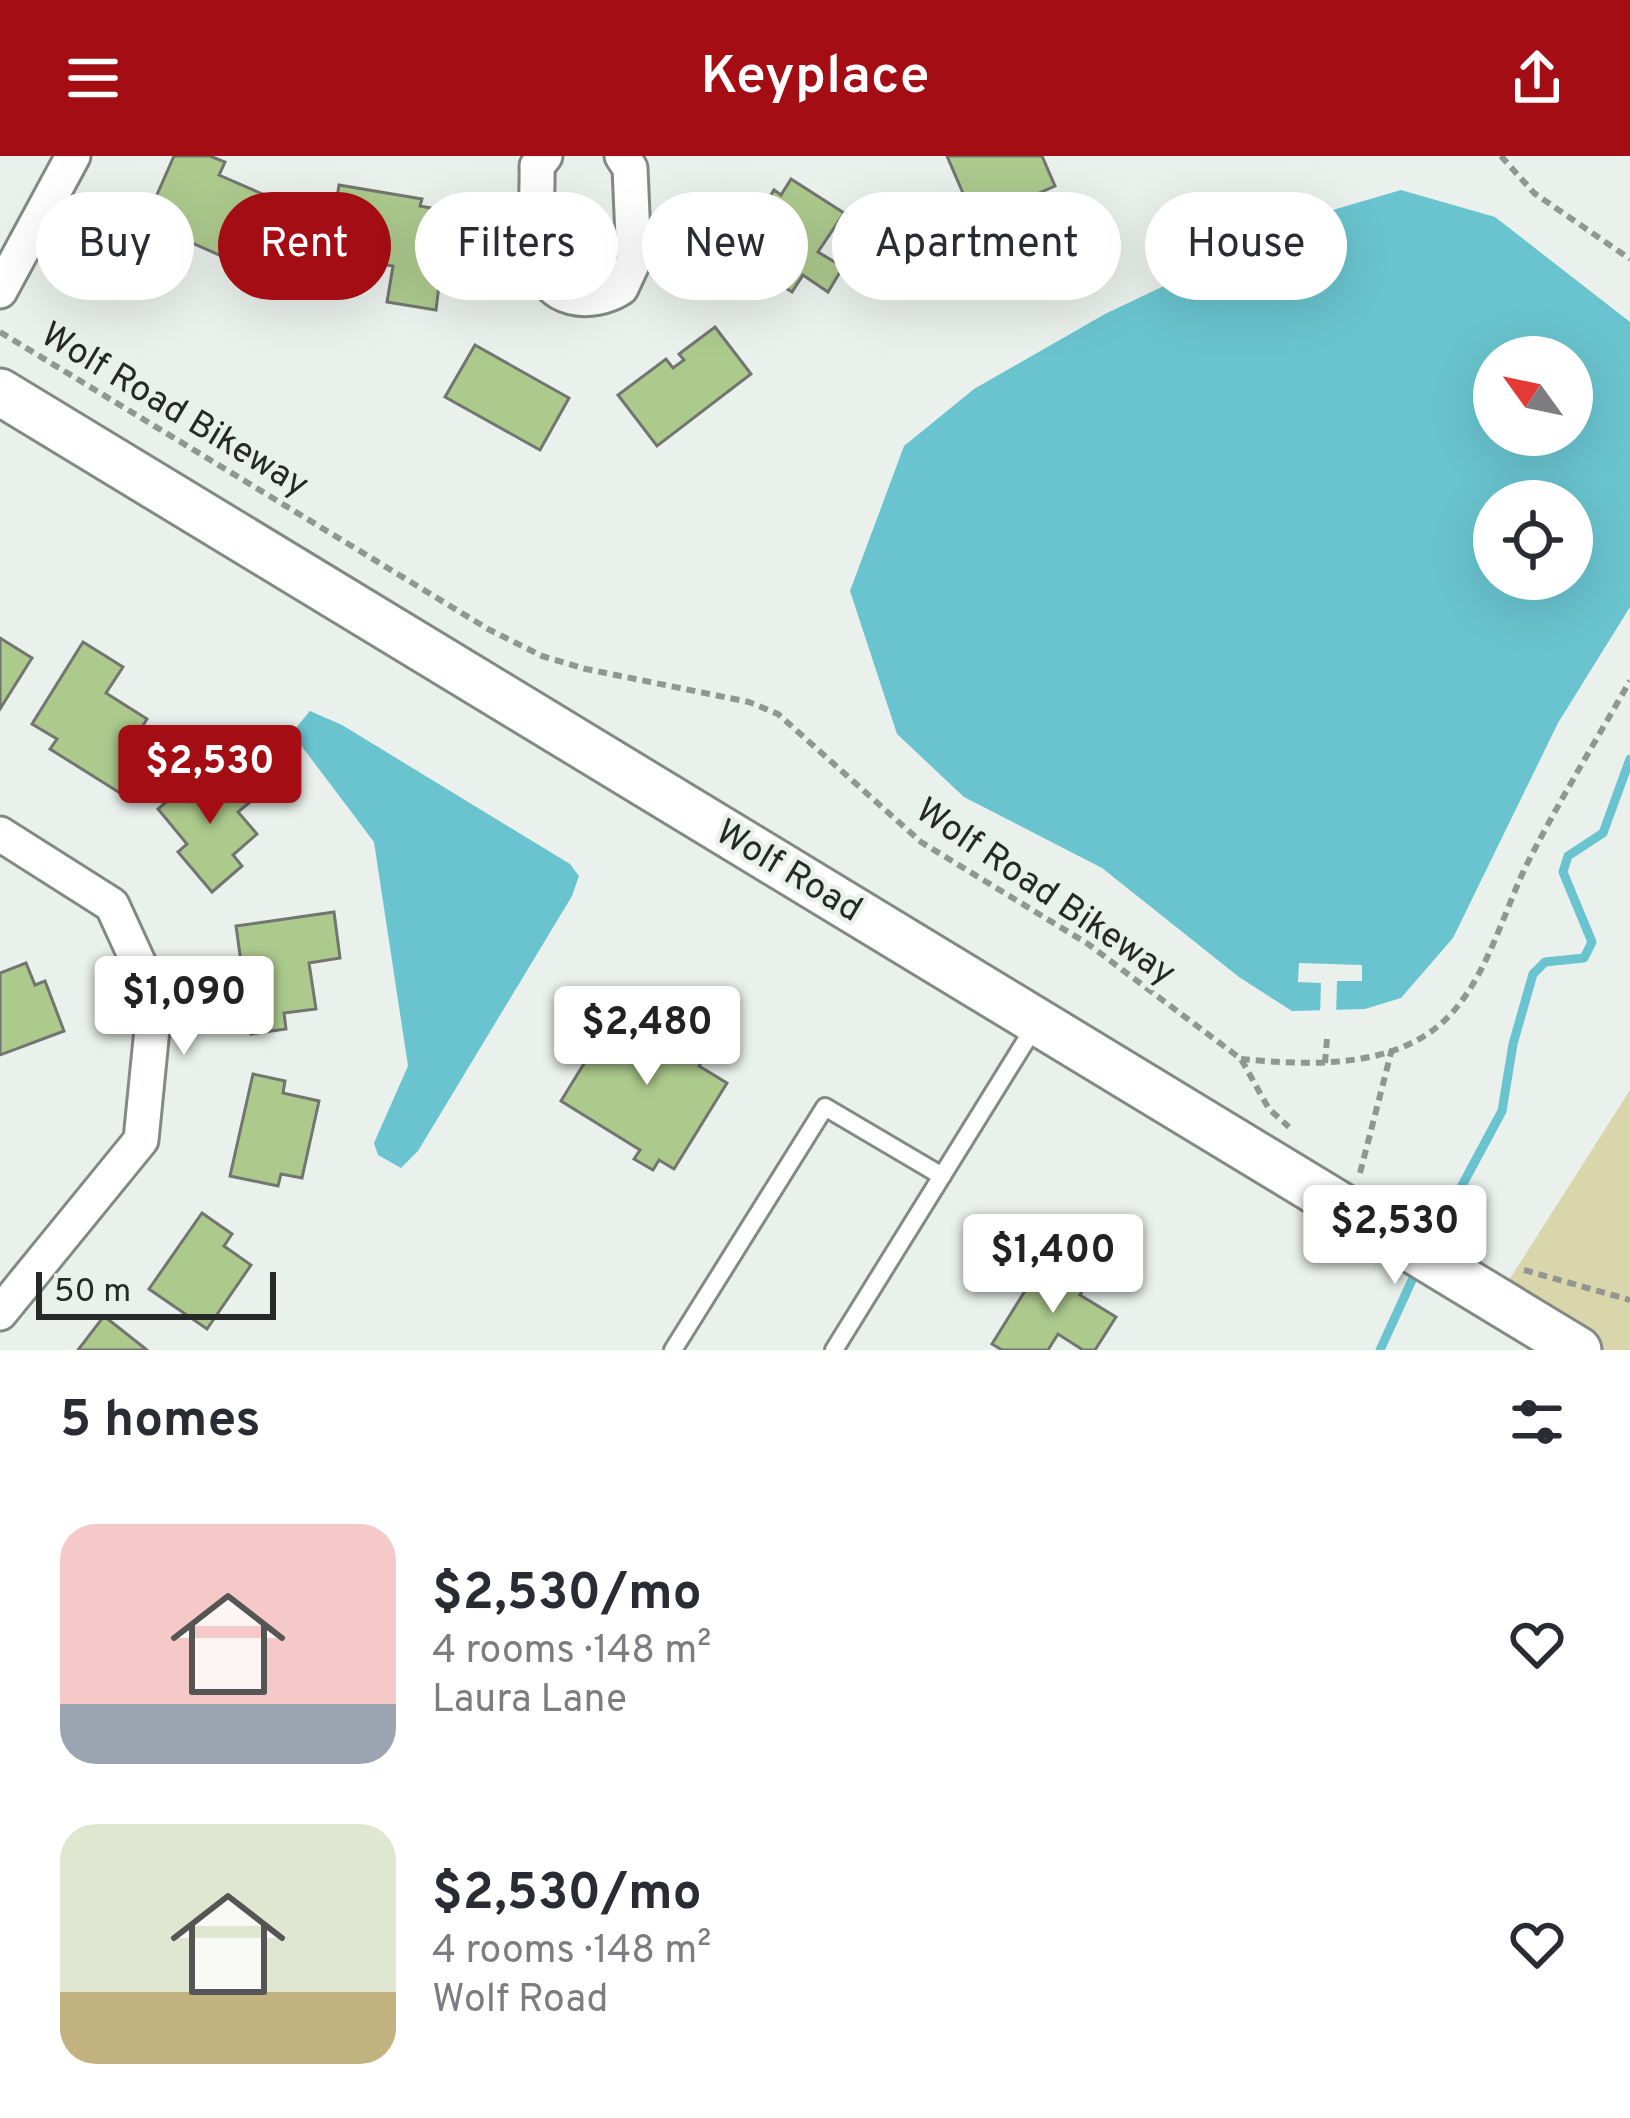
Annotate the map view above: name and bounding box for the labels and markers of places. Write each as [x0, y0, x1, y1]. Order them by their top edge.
pin: $2,530 [112, 725, 308, 827]
pin: $1,090 [86, 956, 282, 1058]
pin: $2,480 [549, 986, 745, 1088]
pin: $2,530 [1297, 1185, 1493, 1287]
pin: $1,400 [955, 1214, 1151, 1316]

